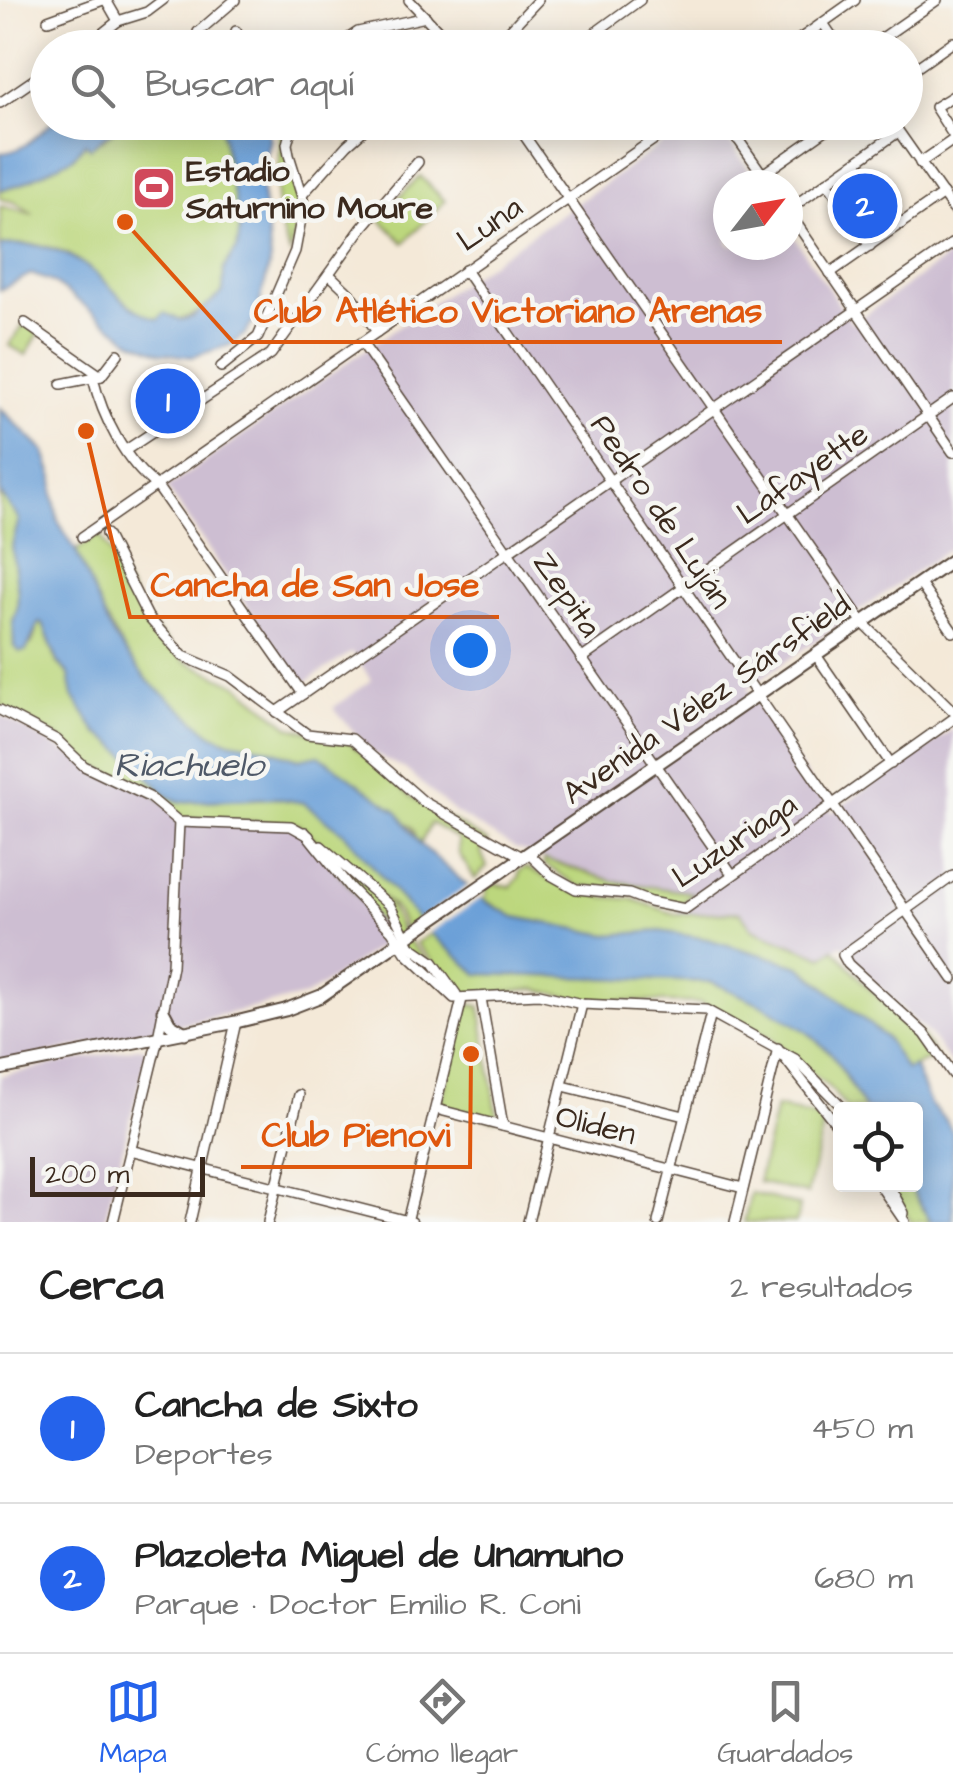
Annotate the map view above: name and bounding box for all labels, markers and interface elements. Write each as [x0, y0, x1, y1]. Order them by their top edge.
search box [30, 30, 923, 140]
icon: search [65, 58, 120, 113]
text: Buscar aquí [145, 59, 354, 111]
place label: Estadio Saturnino Moure [185, 149, 433, 231]
sports icon: Estadio Saturnino Moure [131, 165, 177, 211]
pin: 2 [832, 168, 898, 244]
north arrow [713, 170, 803, 260]
street label: Luna [448, 186, 532, 263]
callout: Club Atlético Victoriano Arenas [233, 277, 782, 342]
text: Club Atlético Victoriano Arenas [254, 287, 762, 336]
pin: 1 [136, 364, 200, 438]
street label: Pedro de Luján [579, 406, 742, 618]
street label: Lafayette [728, 412, 878, 536]
street label: Zepita [522, 543, 612, 647]
callout: Cancha de San Jose [130, 552, 499, 617]
text: Cancha de San Jose [151, 561, 479, 610]
street label: Avenida Vélez Sársfield [554, 583, 860, 816]
your location [445, 625, 496, 676]
water label: Riachuelo [114, 741, 266, 790]
street label: Luzuriaga [663, 783, 806, 900]
street label: Oliden [551, 1094, 640, 1157]
callout: Club Pienovi [241, 1102, 470, 1167]
map controls [833, 1102, 923, 1192]
button: locate [833, 1102, 923, 1192]
text: Club Pienovi [262, 1111, 451, 1160]
scale bar [30, 1152, 205, 1196]
text: 200 m [45, 1155, 129, 1194]
text: Cerca [40, 1258, 164, 1316]
text: 2 resultados [730, 1265, 913, 1310]
text: Cancha de Sixto [135, 1380, 418, 1432]
text: 1 [70, 1406, 75, 1451]
text: 450 m [811, 1406, 913, 1451]
text: Deportes [135, 1432, 273, 1477]
text: Plazoleta Miguel de Unamuno [135, 1530, 623, 1582]
text: 2 [63, 1556, 82, 1601]
text: 680 m [814, 1556, 913, 1601]
text: Parque · Doctor Emilio R. Coni [135, 1582, 581, 1627]
tab: Mapa [100, 1674, 167, 1773]
tab: Cómo llegar [366, 1674, 518, 1773]
tab: Guardados [717, 1674, 853, 1773]

